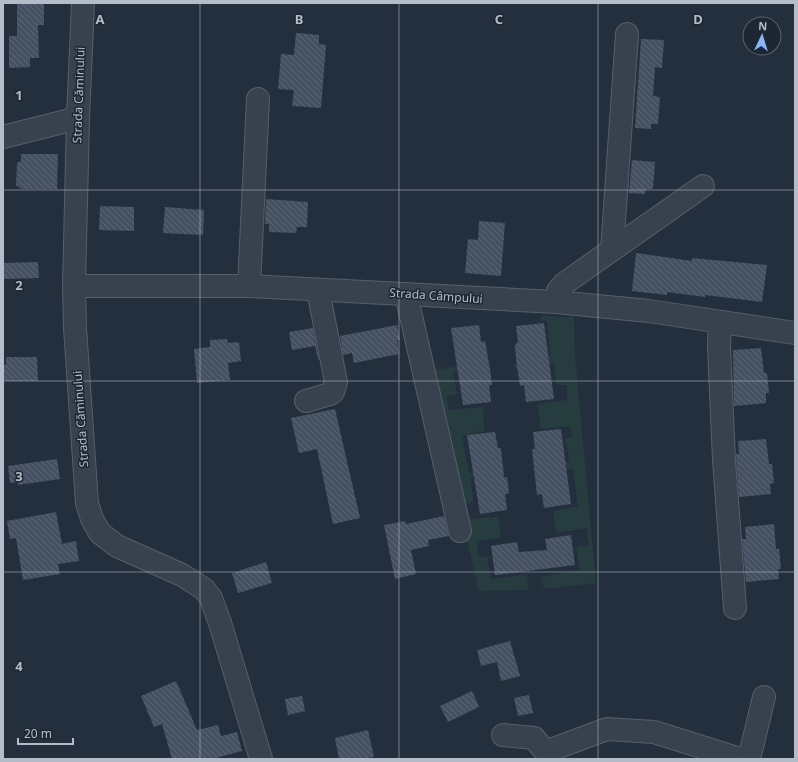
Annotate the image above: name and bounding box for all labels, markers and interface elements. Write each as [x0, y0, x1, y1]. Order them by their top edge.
text: A [96, 10, 105, 28]
text: B [295, 10, 303, 28]
text: C [495, 10, 503, 28]
text: D [693, 10, 703, 28]
north arrow [742, 16, 782, 56]
text: N [758, 18, 768, 33]
street label: Strada Căminului [68, 46, 89, 144]
text: 1 [15, 86, 23, 104]
text: 2 [15, 276, 23, 294]
street label: Strada Câmpului [389, 284, 483, 307]
street label: Strada Căminului [69, 370, 92, 468]
text: 3 [15, 467, 23, 485]
text: 4 [15, 657, 23, 675]
scale bar [18, 720, 73, 746]
text: 20 m [24, 725, 52, 742]

